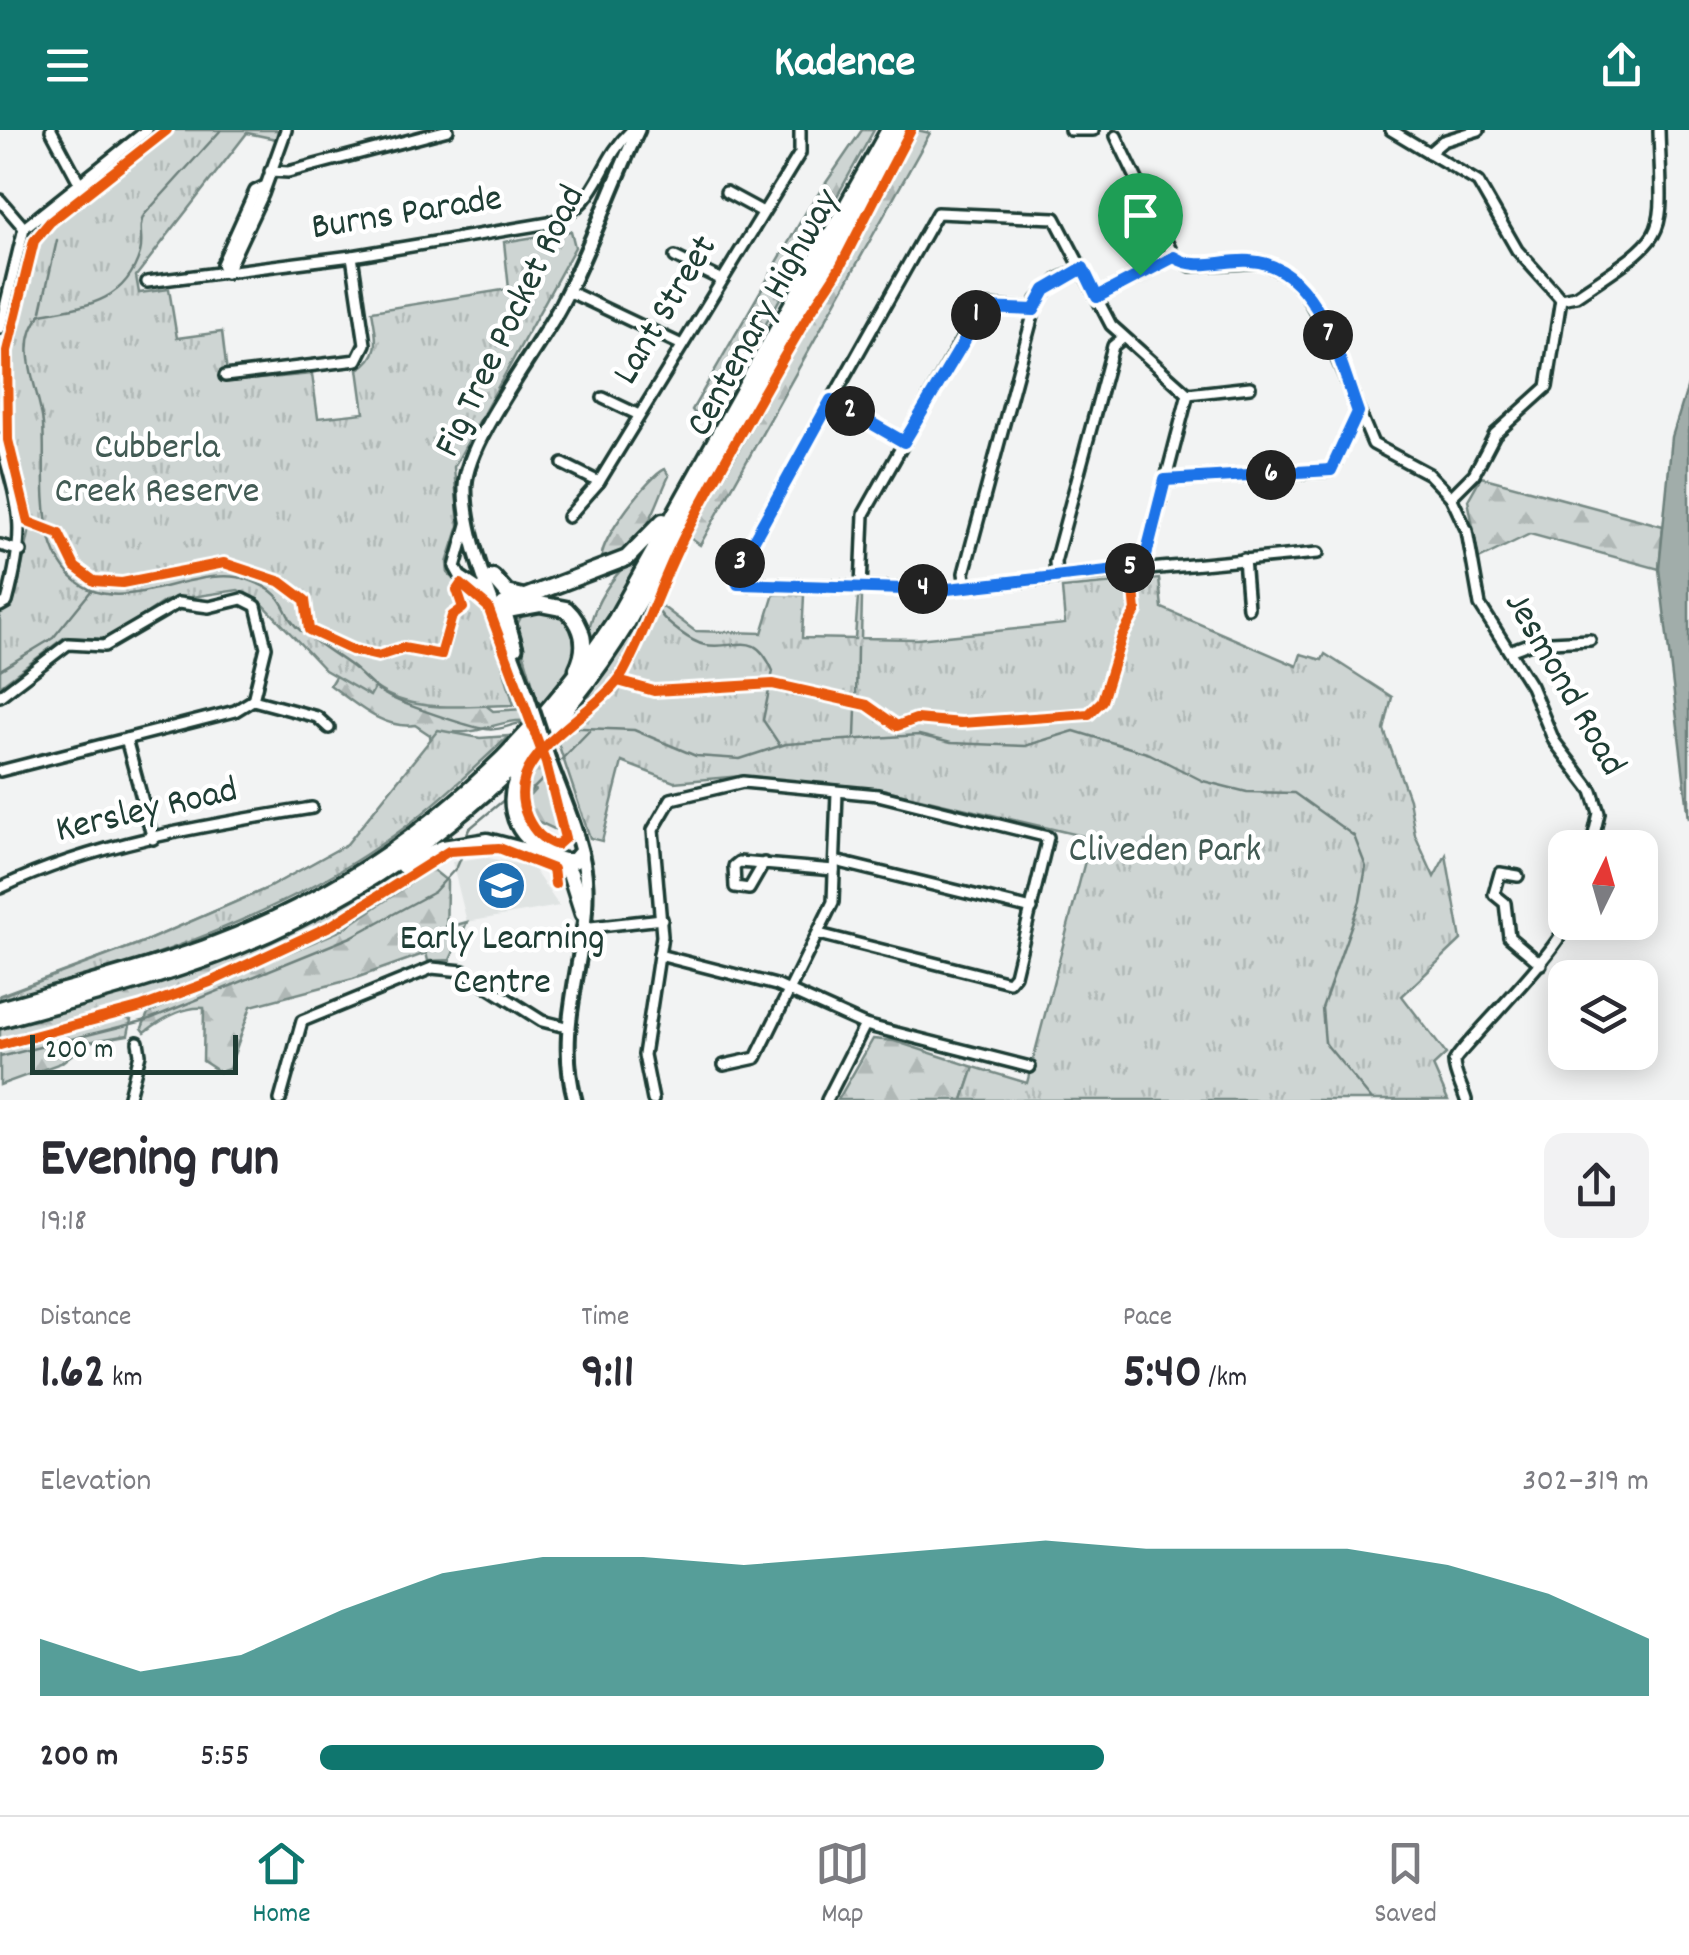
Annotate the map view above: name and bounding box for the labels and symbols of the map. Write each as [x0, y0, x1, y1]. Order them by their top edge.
street label: Burns Parade [308, 173, 506, 257]
pin [1098, 173, 1183, 276]
street label: Fig Tree Pocket Road [422, 177, 602, 467]
street label: Centenary Highway [674, 180, 856, 448]
street label: Lant Street [601, 226, 733, 396]
pin: 1 [951, 290, 1001, 340]
pin: 7 [1303, 310, 1353, 360]
pin: 2 [825, 386, 875, 436]
park label: Cubberla Creek Reserve [54, 422, 260, 521]
pin: 6 [1246, 450, 1296, 500]
pin: 3 [715, 538, 765, 588]
pin: 5 [1105, 543, 1155, 593]
pin: 4 [898, 564, 948, 614]
street label: Jesmond Road [1488, 583, 1638, 787]
street label: Kersley Road [51, 764, 243, 860]
park label: Cliveden Park [1069, 825, 1261, 880]
north arrow [1548, 830, 1658, 940]
school or university icon: Early Learning Centre [476, 860, 528, 912]
place label: Early Learning Centre [399, 913, 605, 1012]
scale bar [30, 1030, 238, 1074]

